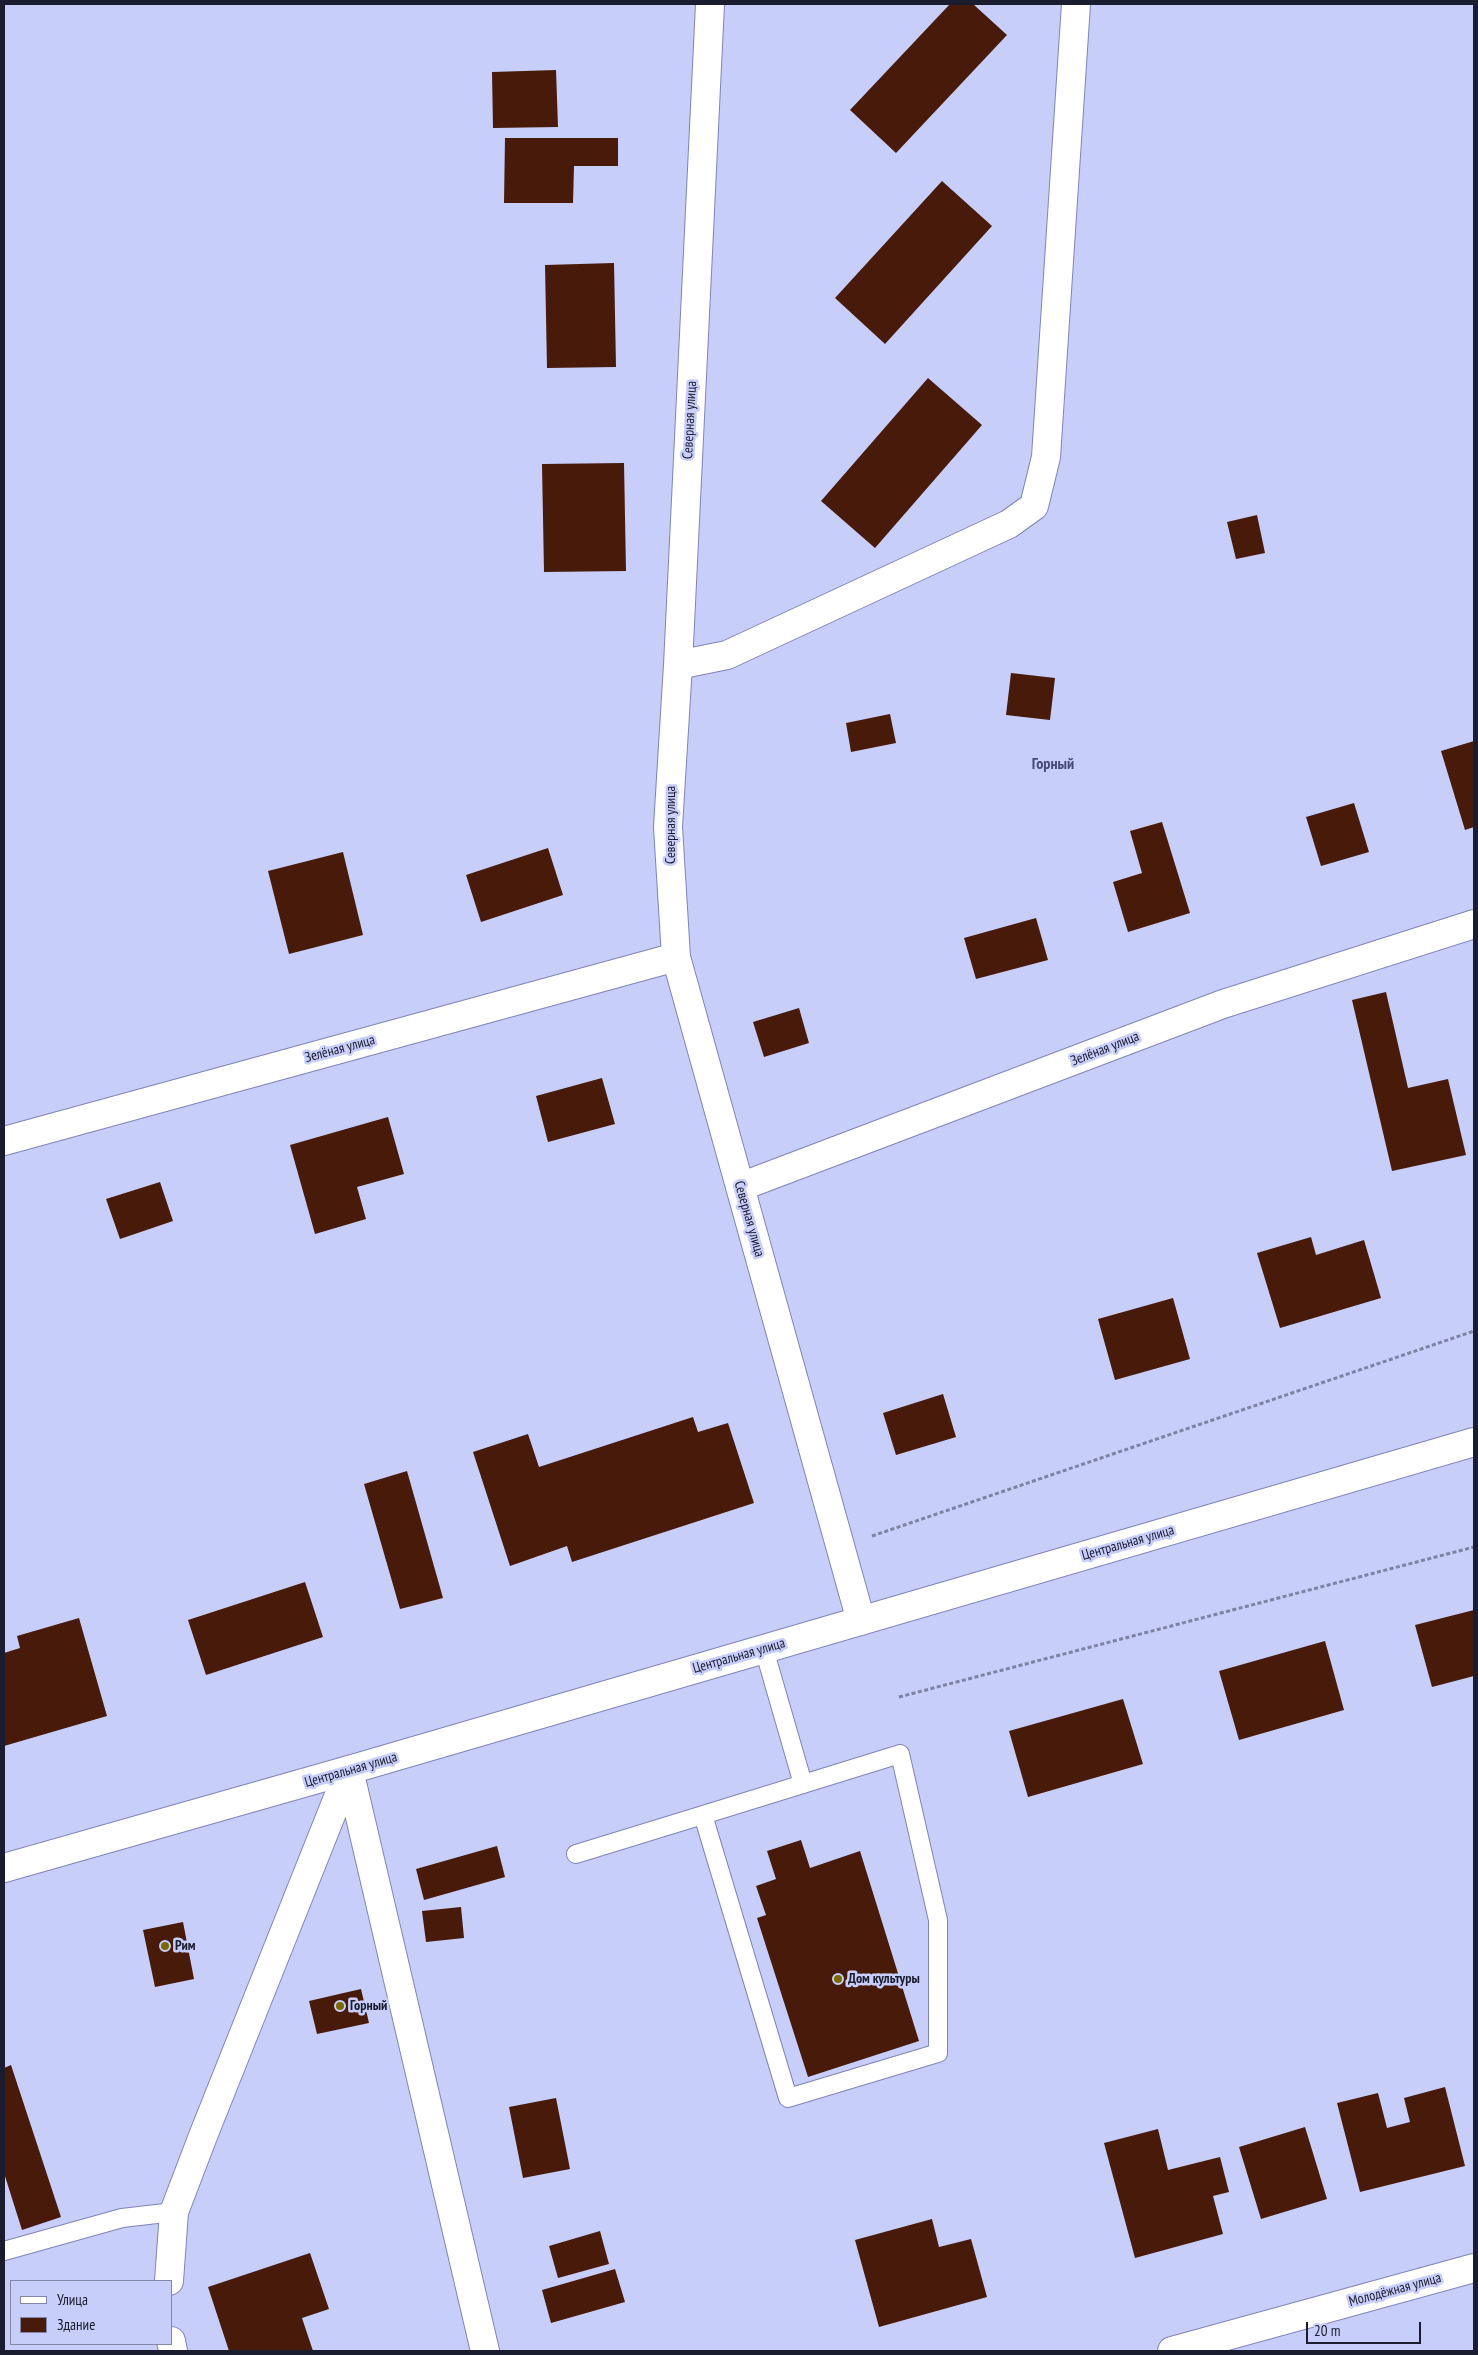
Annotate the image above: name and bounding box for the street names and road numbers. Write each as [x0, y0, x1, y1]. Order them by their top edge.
street label: Северная улица [680, 381, 700, 459]
street label: Северная улица [663, 786, 679, 864]
street label: Зелёная улица [1068, 1028, 1142, 1070]
street label: Зелёная улица [303, 1032, 377, 1066]
street label: Северная улица [730, 1179, 768, 1259]
street label: Центральная улица [1080, 1522, 1176, 1564]
street label: Центральная улица [691, 1635, 787, 1677]
street label: Центральная улица [303, 1749, 399, 1791]
street label: Молодёжная улица [1347, 2270, 1443, 2310]

